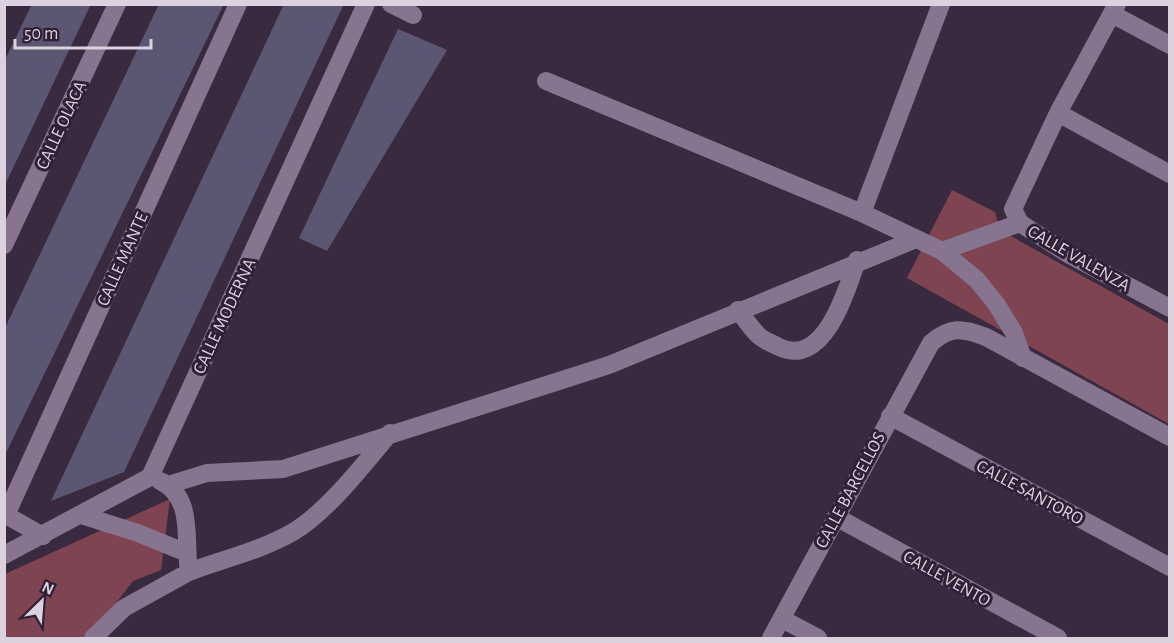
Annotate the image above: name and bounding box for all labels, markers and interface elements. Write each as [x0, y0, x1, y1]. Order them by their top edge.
scale bar [15, 12, 152, 50]
text: 50 m [24, 25, 58, 43]
street label: CALLE OLACA [34, 78, 90, 172]
street label: CALLE MANTE [94, 210, 152, 309]
street label: CALLE VALENZA [1024, 222, 1133, 296]
street label: CALLE MODERNA [190, 255, 260, 377]
street label: CALLE BARCELLOS [813, 429, 889, 551]
street label: CALLE SANTORO [973, 457, 1086, 529]
street label: CALLE VENTO [900, 548, 993, 610]
north arrow [12, 571, 72, 631]
text: N [39, 579, 56, 598]

